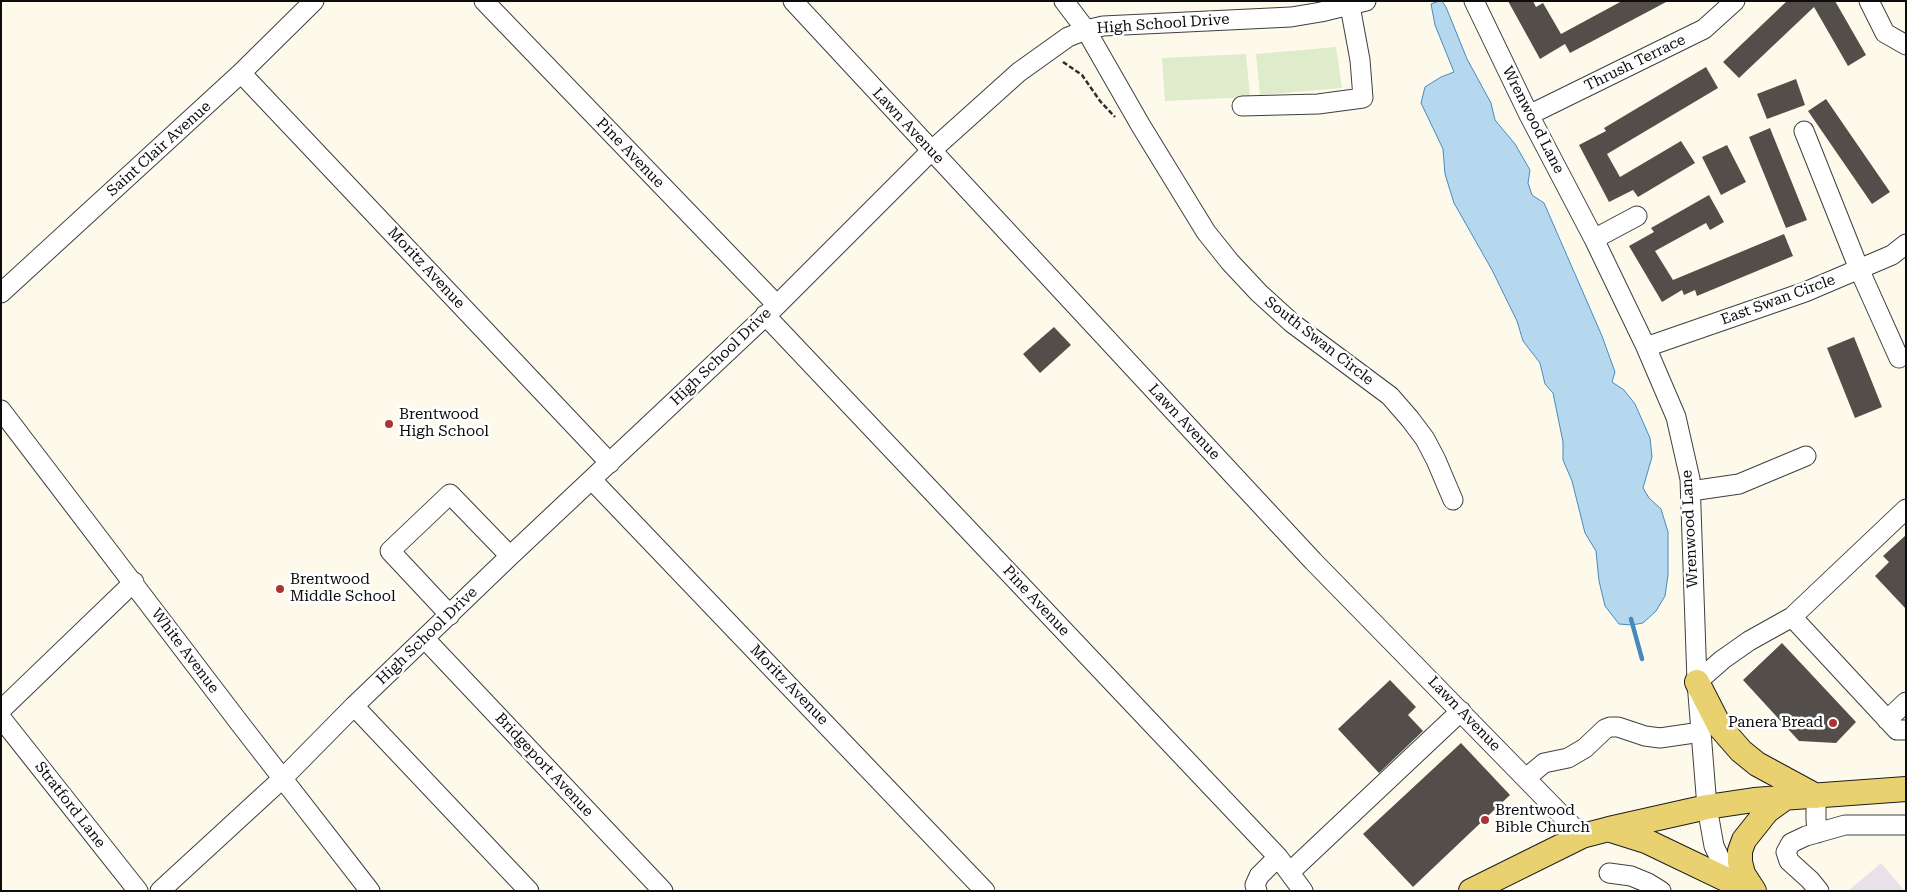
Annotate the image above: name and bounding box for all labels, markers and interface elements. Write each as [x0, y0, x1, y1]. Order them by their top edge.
street label: High School Drive [1096, 10, 1230, 38]
street label: Thrush Terrace [1582, 31, 1688, 95]
street label: Wrenwood Lane [1498, 63, 1568, 177]
street label: Lawn Avenue [868, 84, 948, 168]
street label: Saint Clair Avenue [103, 98, 215, 200]
street label: Pine Avenue [592, 114, 668, 192]
street label: Moritz Avenue [384, 224, 468, 312]
street label: East Swan Circle [1718, 271, 1838, 329]
street label: South Swan Circle [1261, 293, 1377, 389]
street label: High School Drive [667, 304, 775, 410]
street label: Lawn Avenue [1144, 380, 1224, 464]
place label: Brentwood High School [399, 406, 489, 441]
marker: Brentwood High School [383, 418, 395, 430]
street label: Wrenwood Lane [1678, 470, 1702, 588]
street label: Pine Avenue [999, 562, 1073, 640]
place label: Brentwood Middle School [290, 571, 396, 606]
marker: Brentwood Middle School [274, 583, 286, 595]
street label: High School Drive [373, 583, 481, 689]
street label: White Avenue [147, 605, 223, 697]
street label: Moritz Avenue [746, 641, 832, 729]
street label: Lawn Avenue [1424, 673, 1504, 755]
street label: Bridgeport Avenue [491, 709, 597, 821]
place label: Panera Bread [1728, 714, 1823, 732]
marker: Panera Bread [1827, 717, 1839, 729]
street label: Stratford Lane [31, 758, 109, 852]
place label: Brentwood Bible Church [1495, 802, 1590, 837]
marker: Brentwood Bible Church [1479, 814, 1491, 826]

